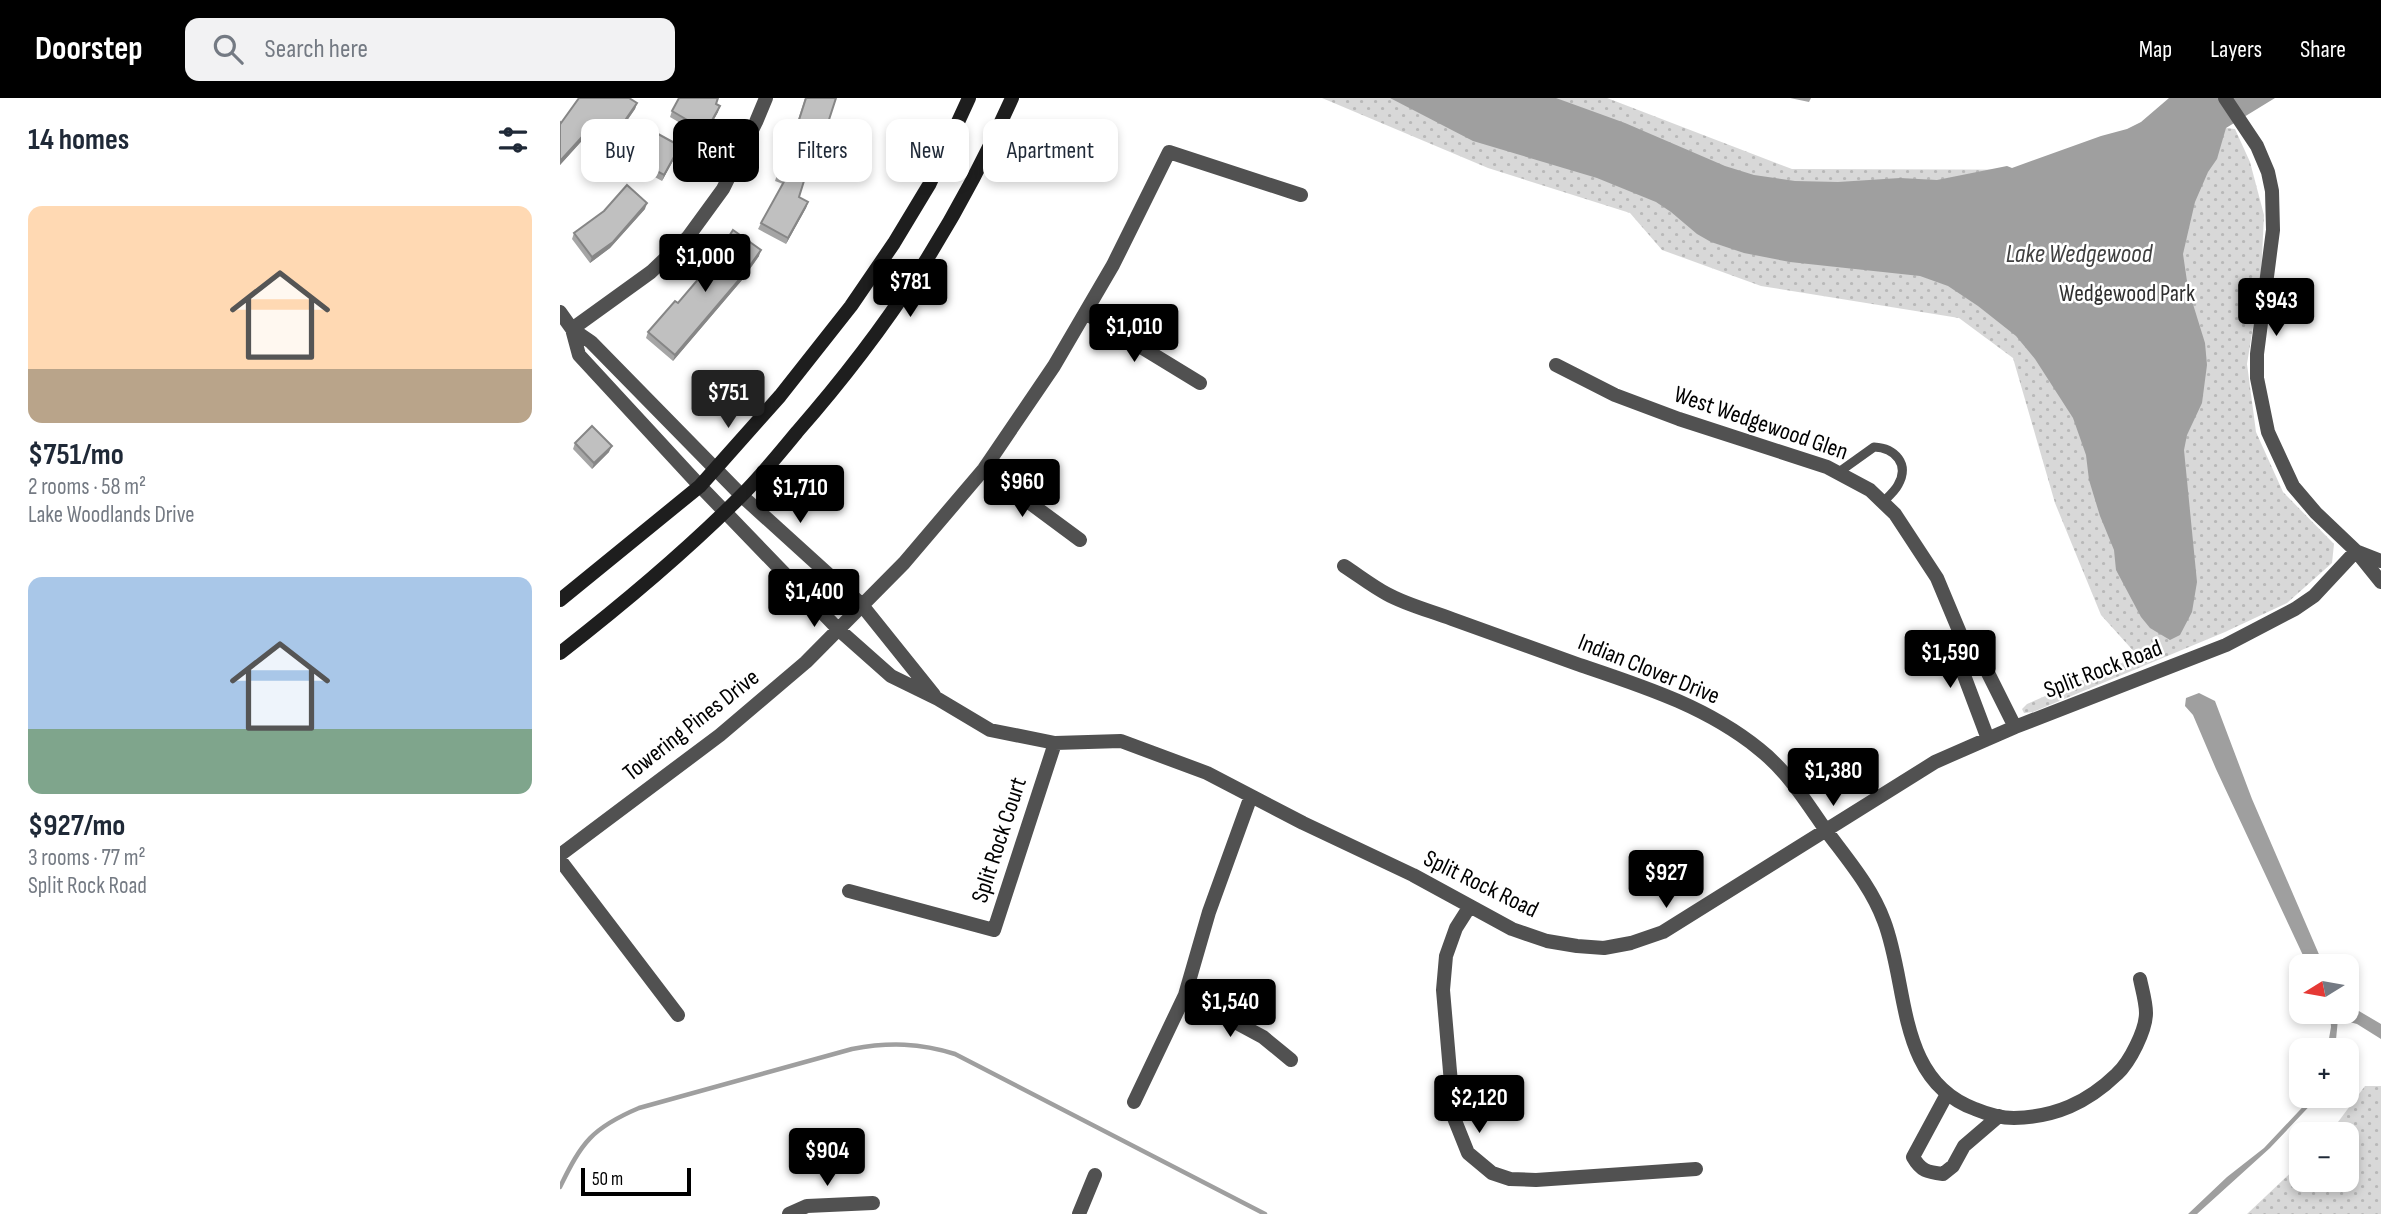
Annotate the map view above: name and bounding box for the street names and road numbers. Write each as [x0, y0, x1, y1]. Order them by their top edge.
street label: West Wedgewood Glen [1670, 380, 1852, 466]
street label: Indian Clover Drive [1574, 627, 1724, 711]
street label: Split Rock Road [2040, 633, 2166, 705]
street label: Towering Pines Drive [617, 663, 765, 787]
street label: Split Rock Court [965, 774, 1033, 906]
street label: Split Rock Road [1419, 844, 1543, 924]

